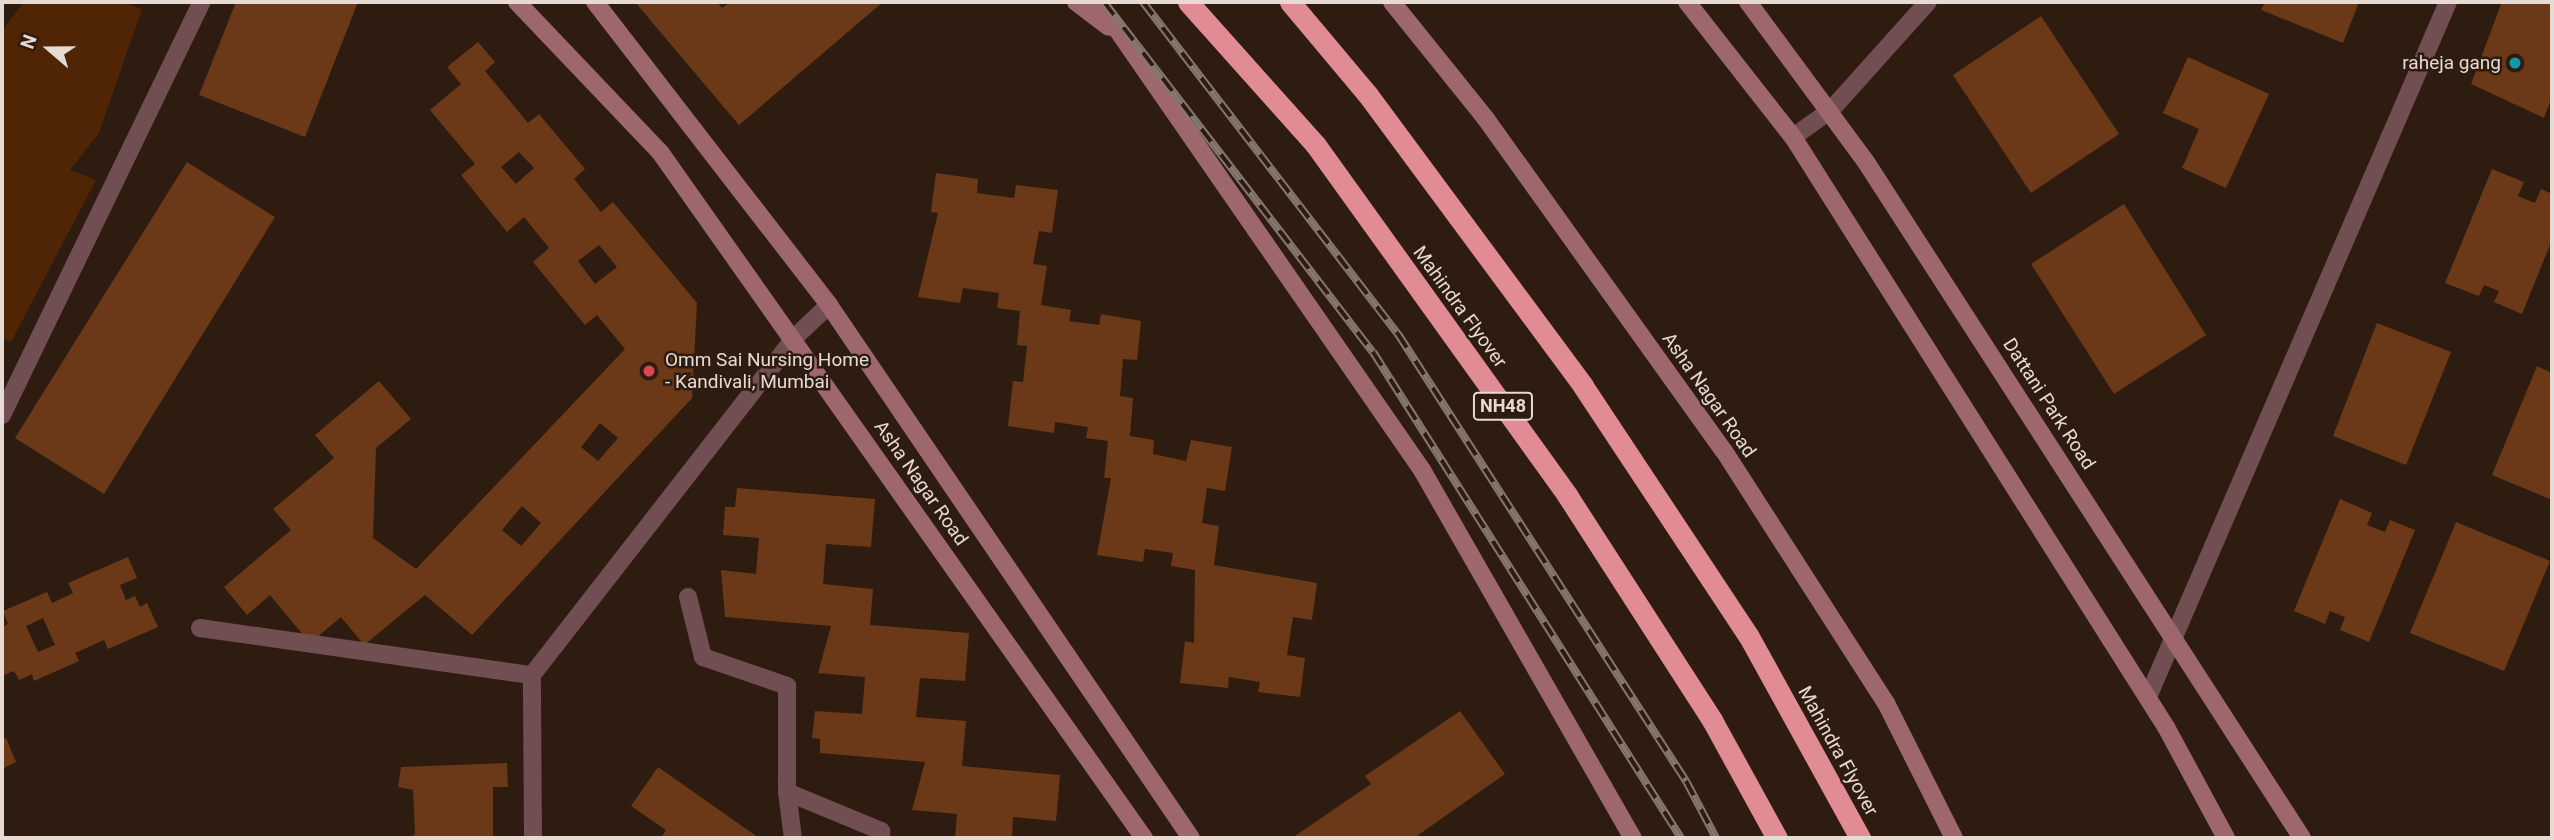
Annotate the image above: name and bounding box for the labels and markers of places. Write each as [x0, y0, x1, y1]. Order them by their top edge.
place label: raheja gang [2402, 52, 2501, 74]
marker: raheja gang [2507, 55, 2523, 71]
place label: Omm Sai Nursing Home - Kandivali, Mumbai [665, 349, 869, 393]
marker: Omm Sai Nursing Home - Kandivali, Mumbai [639, 361, 659, 381]

